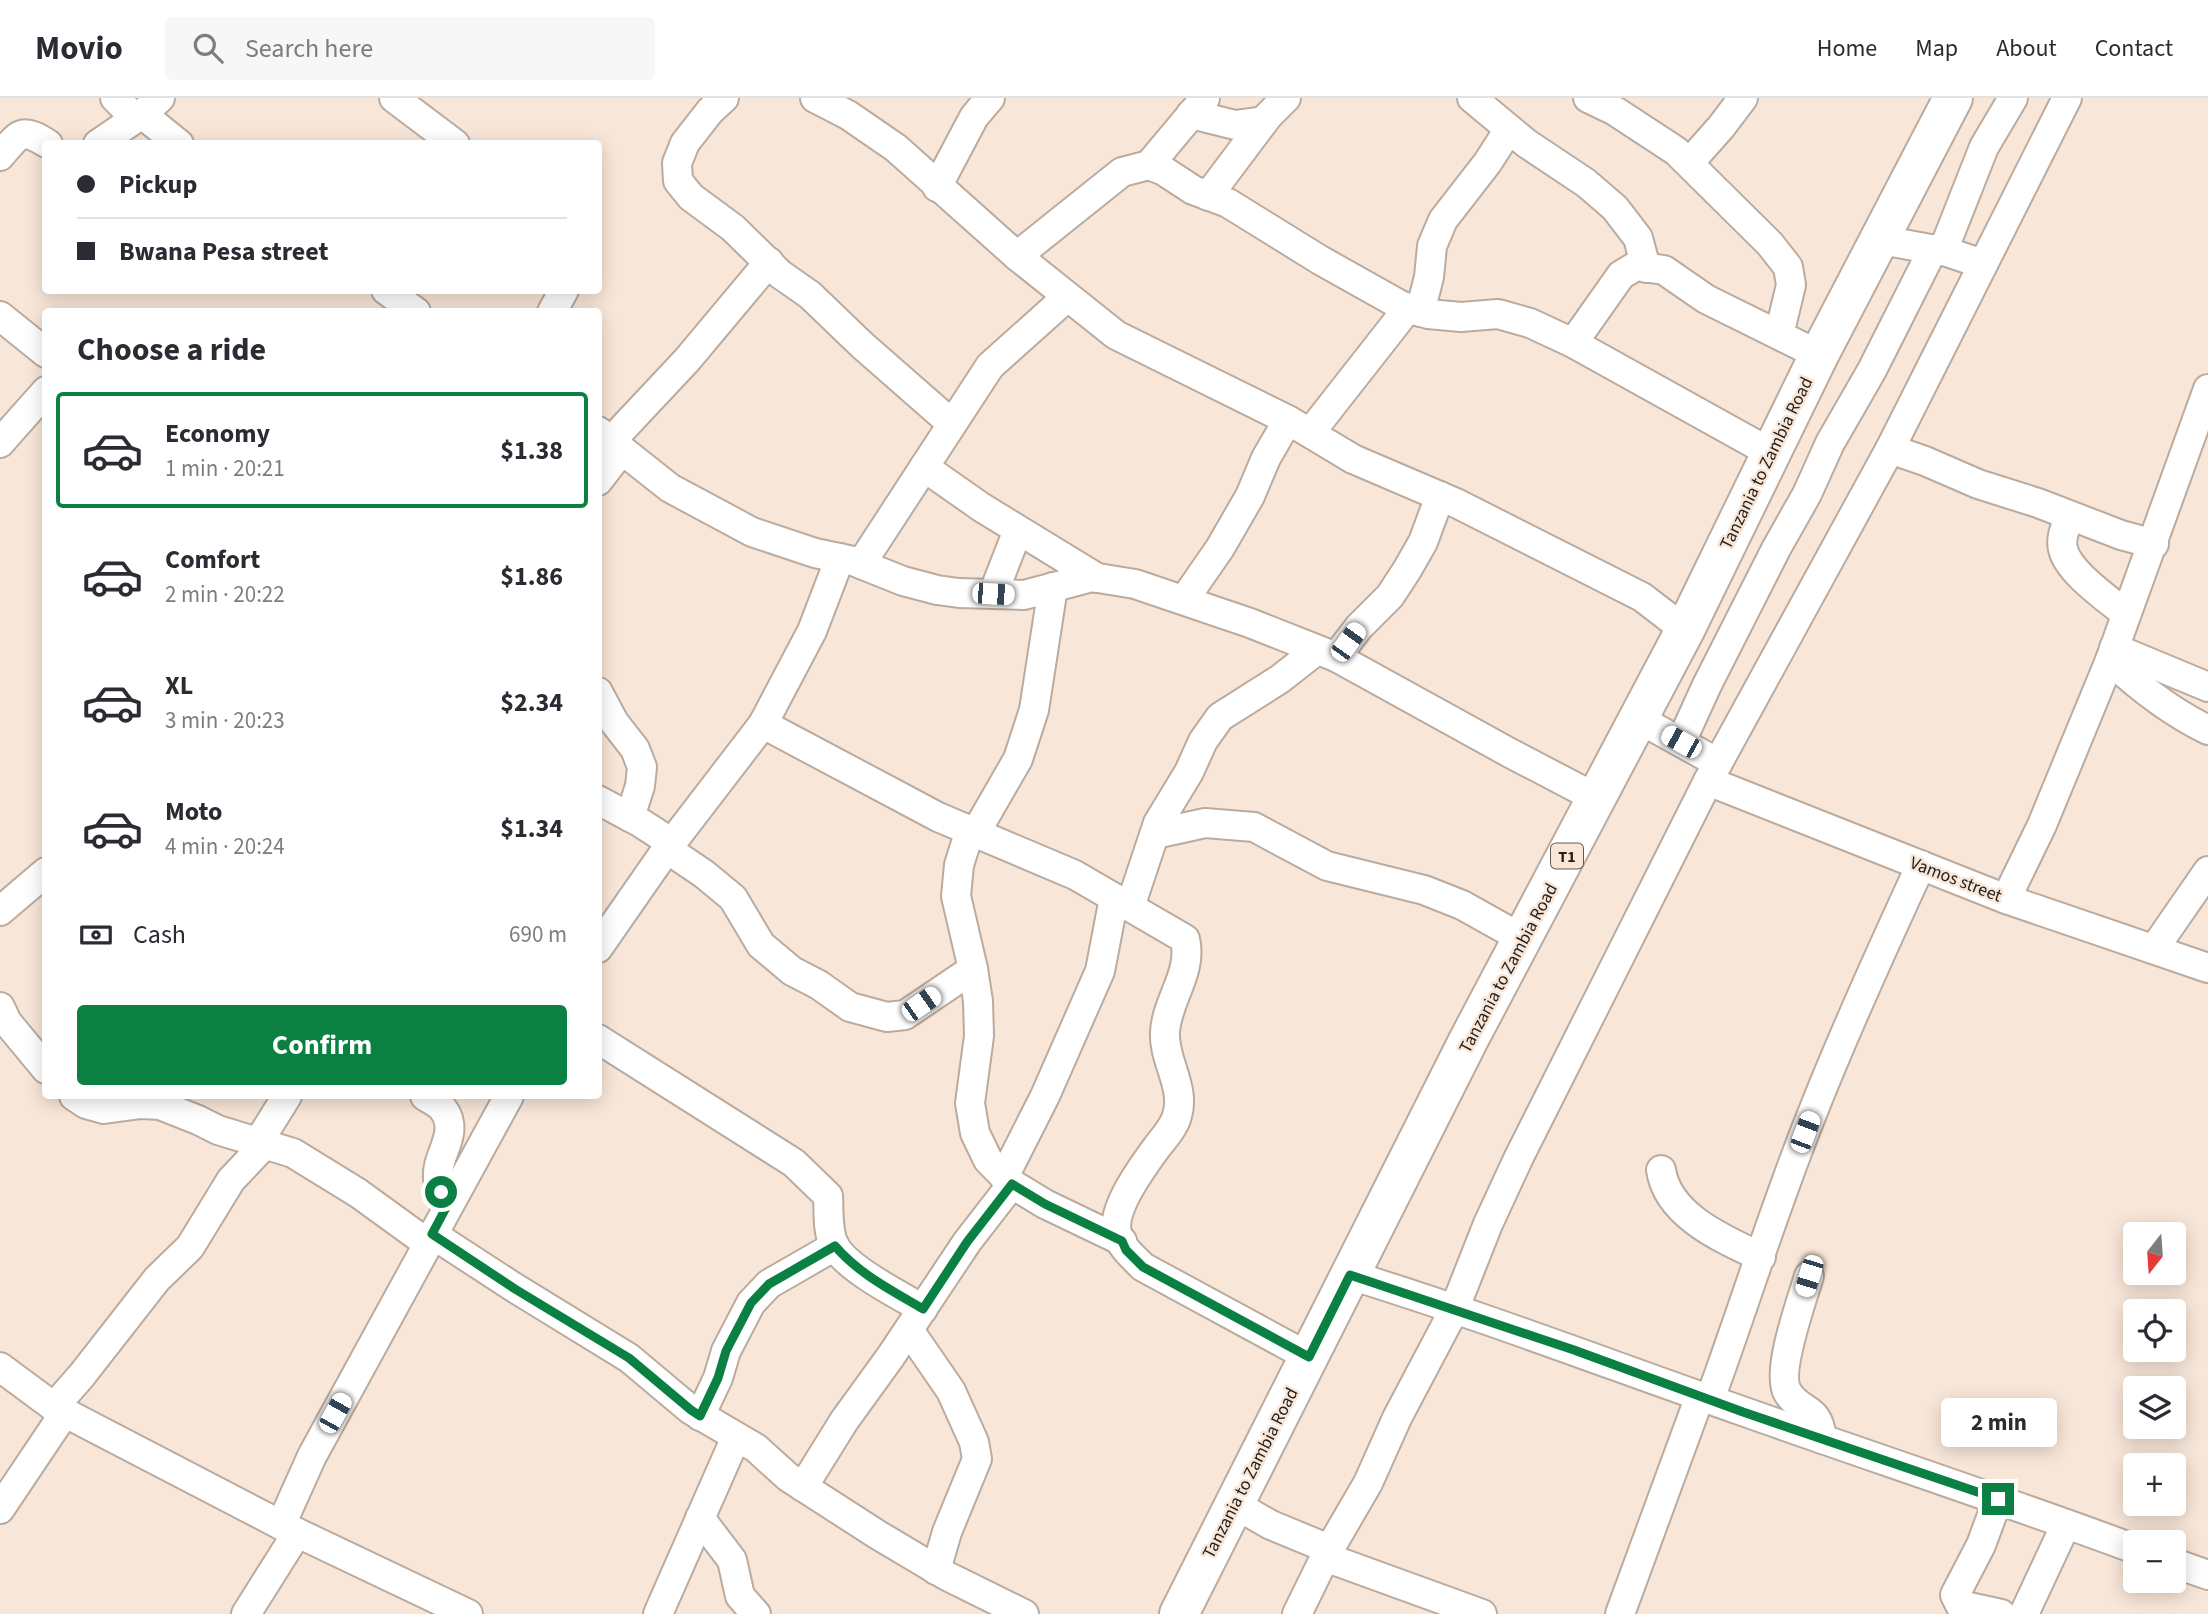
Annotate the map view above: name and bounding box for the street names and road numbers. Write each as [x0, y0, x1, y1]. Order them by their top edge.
street label: Tanzania to Zambia Road [1714, 373, 1819, 554]
road number: T1 [1551, 844, 1583, 869]
street label: Vamos street [1906, 850, 2005, 908]
street label: Tanzania to Zambia Road [1453, 879, 1564, 1057]
street label: Tanzania to Zambia Road [1196, 1383, 1304, 1563]

